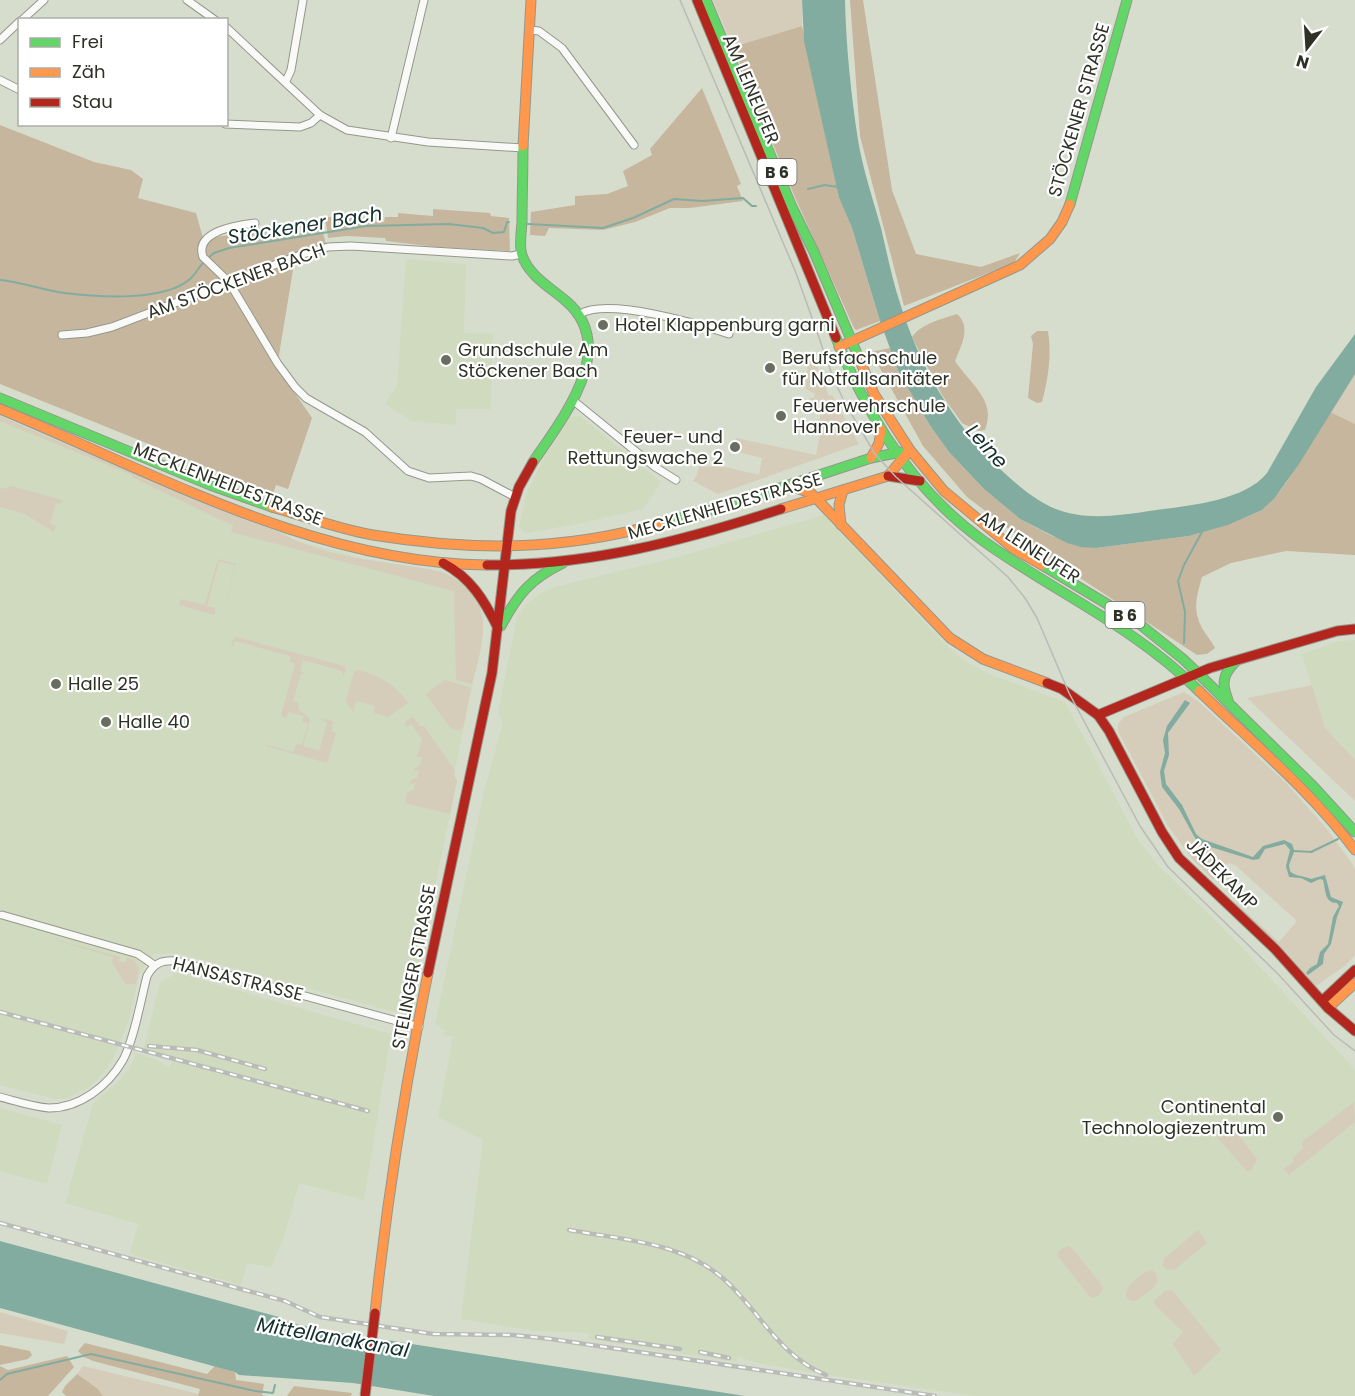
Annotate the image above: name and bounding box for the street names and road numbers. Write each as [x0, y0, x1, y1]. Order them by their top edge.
street label: STÖCKENER STRASSE [1042, 20, 1115, 200]
street label: AM LEINEUFER [717, 30, 786, 148]
road number: B 6 [758, 159, 796, 185]
street label: AM STÖCKENER BACH [143, 237, 328, 324]
street label: MECKLENHEIDESTRASSE [130, 436, 326, 531]
street label: MECKLENHEIDESTRASSE [625, 466, 825, 545]
street label: AM LEINEUFER [973, 504, 1085, 589]
road number: B 6 [1106, 602, 1144, 628]
street label: JÄDEKAMP [1181, 832, 1264, 915]
street label: STELINGER STRASSE [385, 882, 442, 1051]
street label: HANSASTRASSE [170, 950, 306, 1007]

